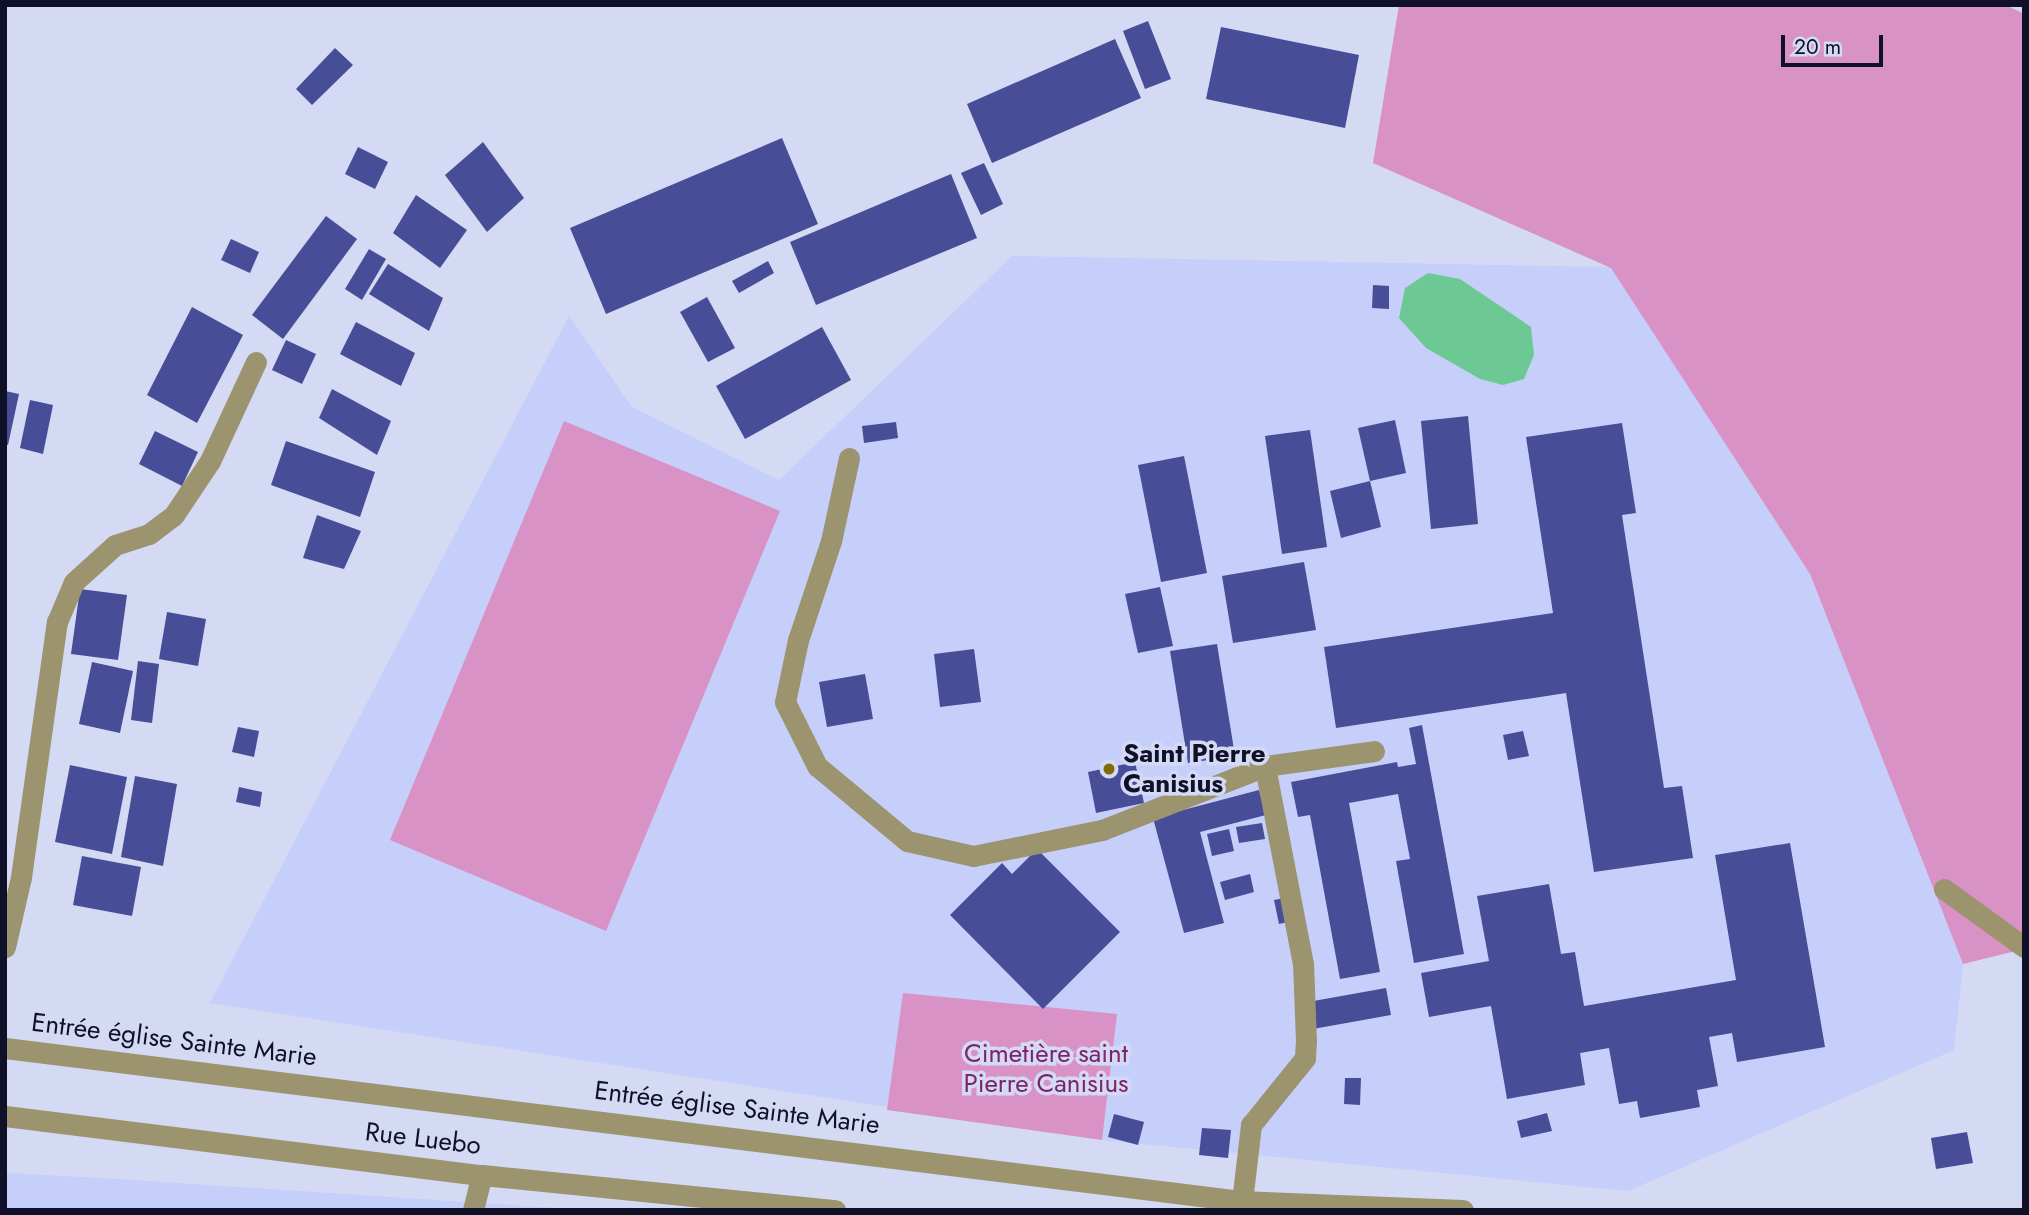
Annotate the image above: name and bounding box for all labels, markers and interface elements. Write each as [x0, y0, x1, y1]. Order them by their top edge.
scale bar [1784, 21, 1885, 65]
text: 20 m [1794, 32, 1841, 62]
place label: Saint Pierre Canisius [1123, 738, 1266, 800]
marker: Saint Pierre Canisius [1101, 761, 1117, 777]
street label: Entrée église Sainte Marie [30, 1007, 318, 1073]
park label: Cimetière saint Pierre Canisius [963, 1038, 1129, 1100]
street label: Entrée église Sainte Marie [593, 1075, 881, 1141]
street label: Rue Luebo [363, 1116, 483, 1162]

